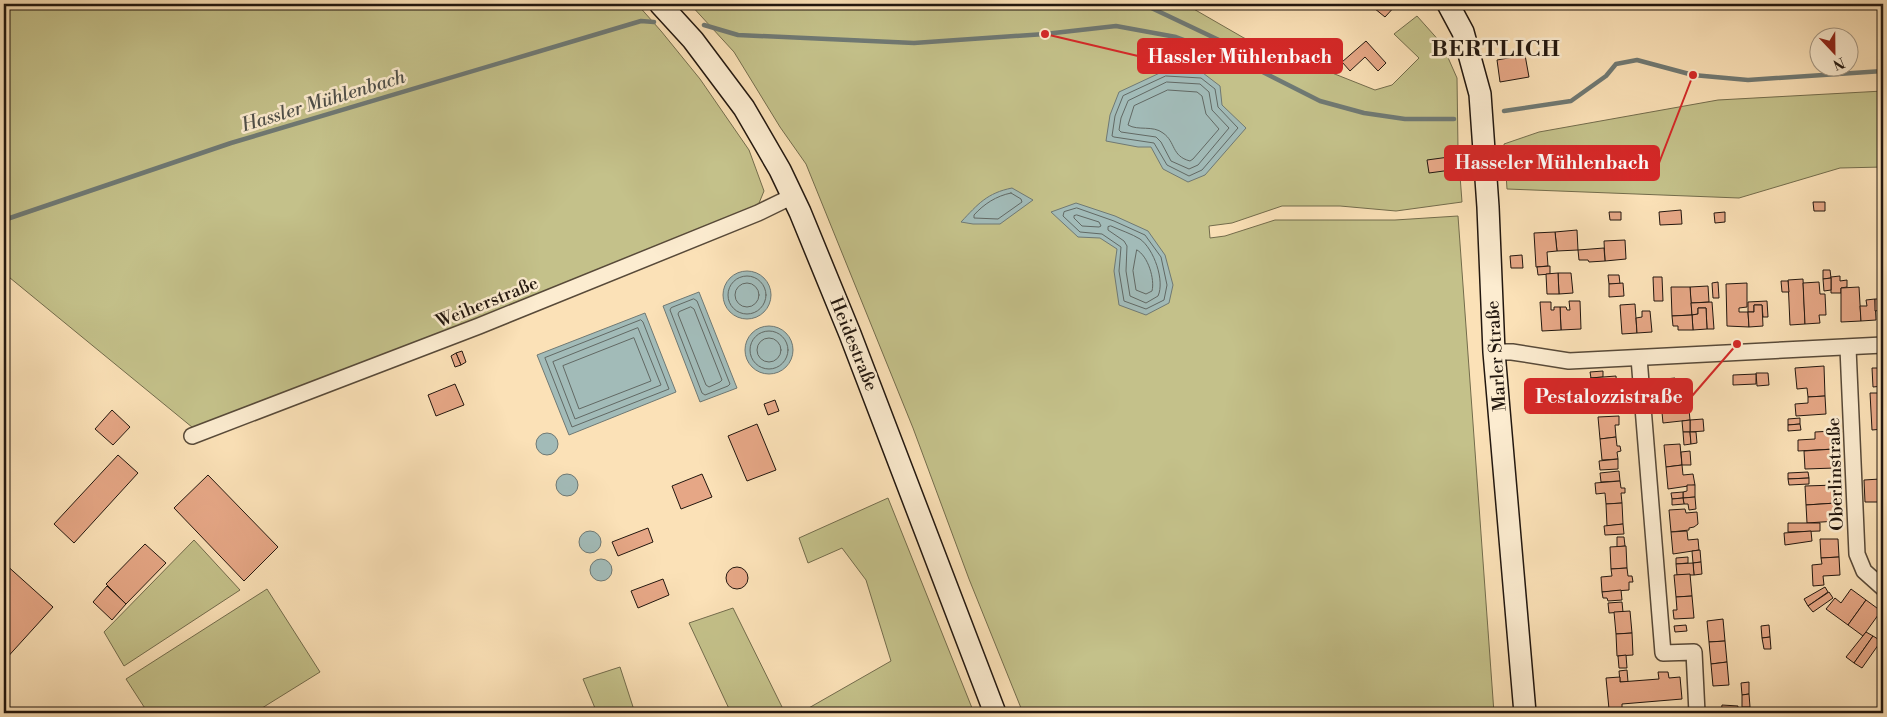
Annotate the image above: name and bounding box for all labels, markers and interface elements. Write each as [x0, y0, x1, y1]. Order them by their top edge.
north arrow [1810, 28, 1860, 78]
district label: BERTLICH [1431, 36, 1561, 63]
callout: Hassler Mühlenbach [1138, 39, 1342, 73]
text: Hassler Mühlenbach [1148, 45, 1332, 69]
text: N [1830, 53, 1847, 74]
water label: Hassler Mühlenbach [238, 64, 409, 138]
callout: Hasseler Mühlenbach [1445, 146, 1659, 180]
text: Hasseler Mühlenbach [1455, 151, 1649, 175]
street label: Weiherstraße [432, 272, 542, 334]
street label: Heidestraße [824, 294, 883, 394]
street label: Marler Straße [1481, 300, 1512, 412]
callout: Pestalozzistraße [1525, 379, 1692, 413]
text: Pestalozzistraße [1535, 385, 1683, 409]
street label: Oberlinstraße [1822, 417, 1849, 531]

